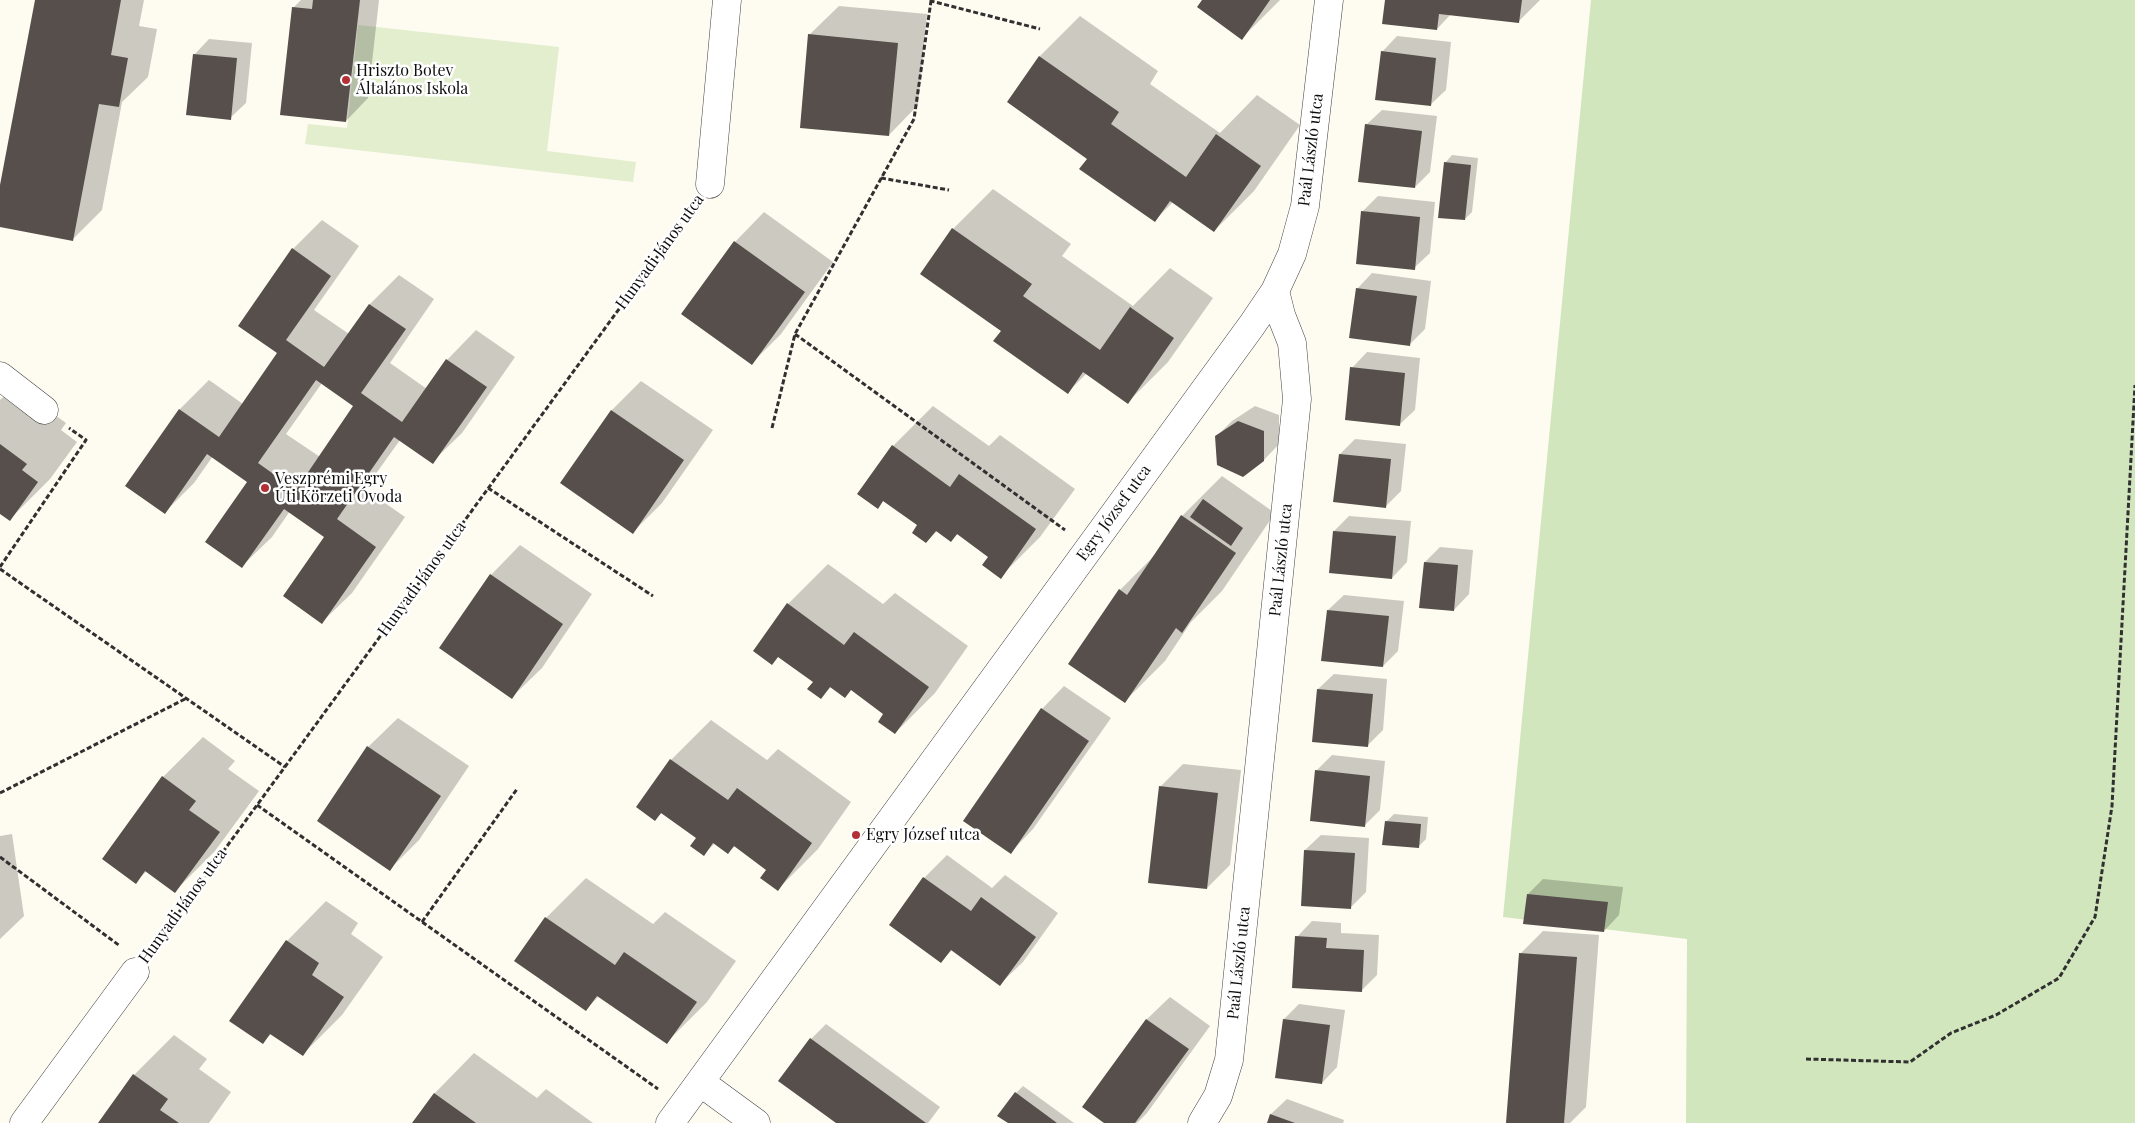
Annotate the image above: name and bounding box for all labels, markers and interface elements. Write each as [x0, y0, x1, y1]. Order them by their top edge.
place label: Hriszto Botev Általános Iskola [356, 61, 468, 99]
marker: Hriszto Botev Általános Iskola [340, 74, 352, 86]
street label: Paál László utca [1295, 92, 1327, 208]
street label: Hunyadi János utca [612, 191, 708, 313]
street label: Egry József utca [1073, 461, 1155, 565]
place label: Veszprémi Egry Úti Körzeti Óvoda [275, 469, 402, 507]
marker: Veszprémi Egry Úti Körzeti Óvoda [259, 482, 271, 494]
street label: Paál László utca [1266, 502, 1296, 618]
street label: Hunyadi János utca [374, 518, 470, 640]
place label: Egry József utca [866, 825, 980, 845]
marker: Egry József utca [850, 829, 862, 841]
street label: Hunyadi János utca [135, 845, 231, 967]
street label: Paál László utca [1224, 905, 1254, 1021]

